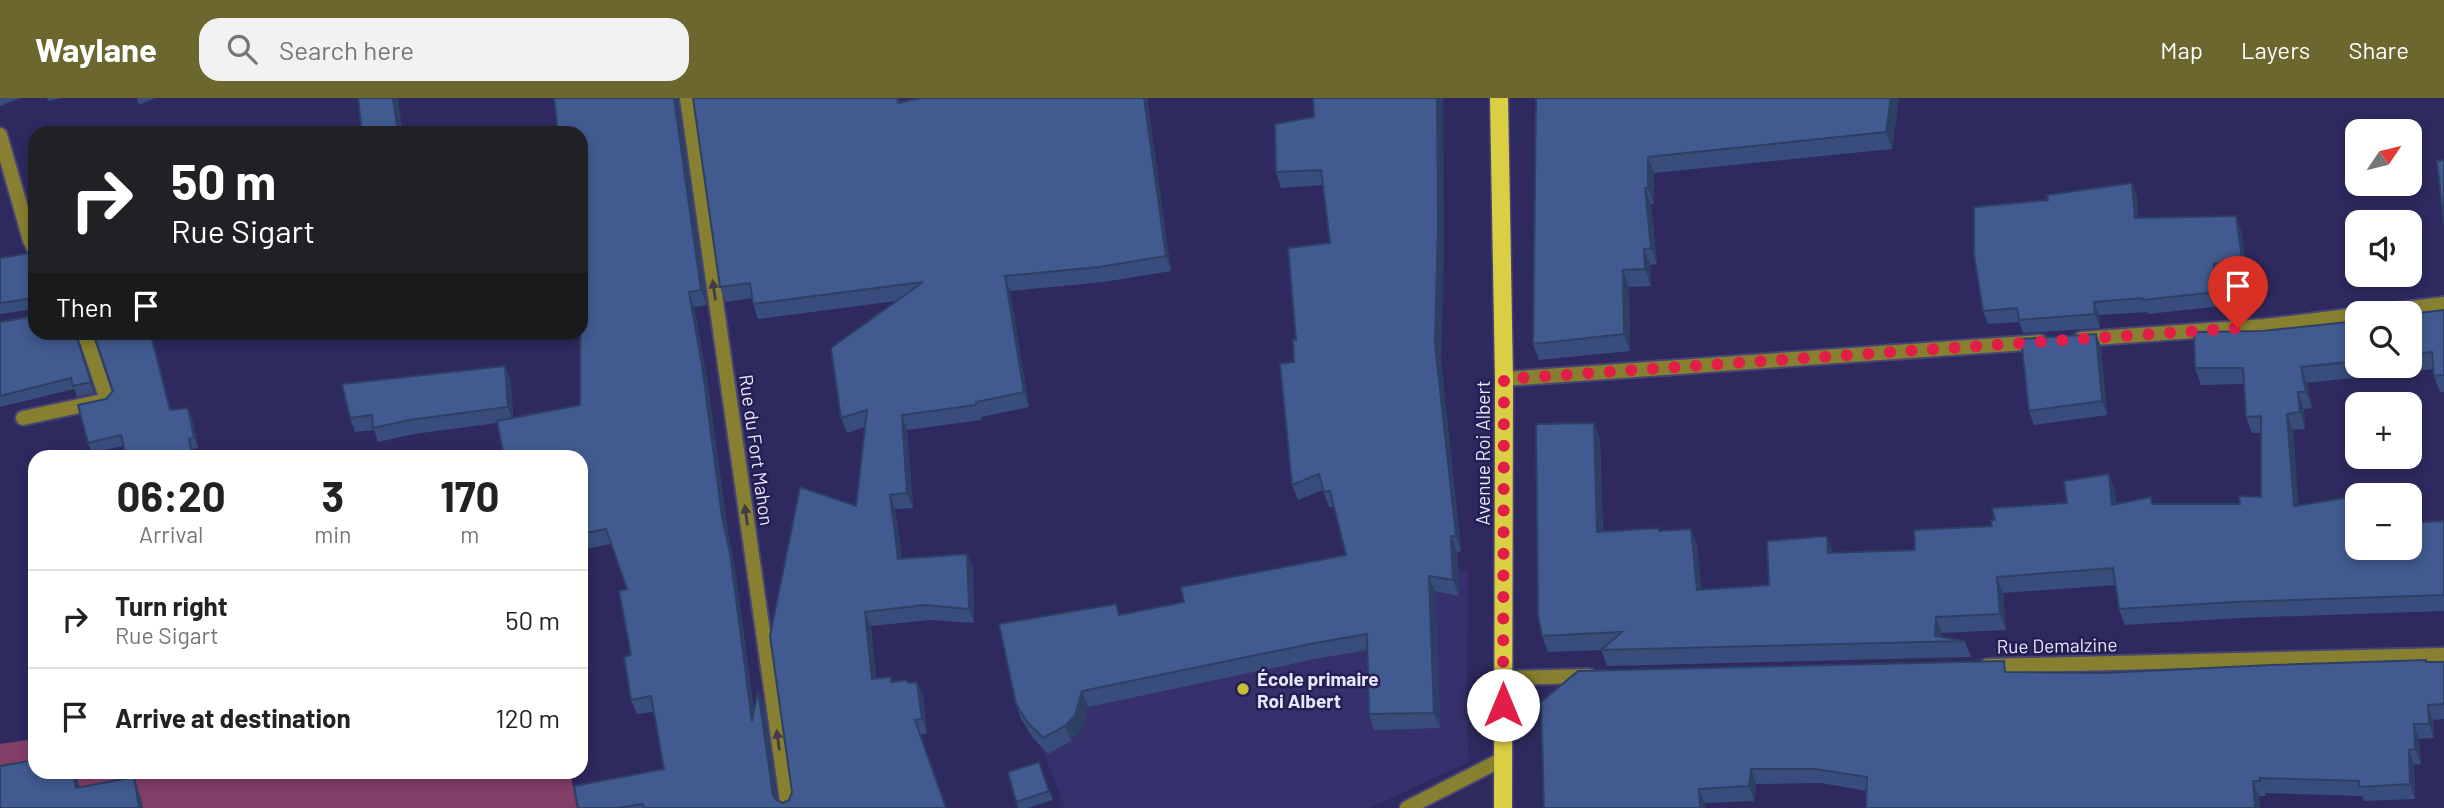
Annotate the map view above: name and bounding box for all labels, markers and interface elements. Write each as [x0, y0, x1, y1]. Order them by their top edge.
search box [199, 18, 689, 81]
text: Waylane [35, 29, 157, 69]
icon: search [223, 30, 261, 68]
text: Search here [279, 34, 414, 65]
text: Map [2160, 35, 2203, 64]
text: Layers [2241, 35, 2310, 64]
text: Share [2348, 35, 2409, 64]
north arrow [2345, 119, 2422, 196]
map controls [2345, 119, 2422, 560]
text: 50 m [171, 151, 276, 210]
icon: right [56, 154, 147, 245]
button: sound [2345, 210, 2422, 287]
text: Rue Sigart [171, 211, 315, 249]
pin [2208, 256, 2268, 328]
icon: arrive [2219, 267, 2257, 305]
one-way arrow [709, 279, 720, 301]
icon: arrive [127, 287, 165, 325]
text: Then [56, 291, 113, 322]
button: search [2345, 301, 2422, 378]
street label: Rue du Fort Mahon [735, 373, 779, 527]
street label: Avenue Roi Albert [1471, 380, 1494, 526]
button: + [2345, 392, 2422, 469]
text: 06:20 [116, 470, 226, 520]
text: 3 [321, 470, 344, 520]
text: 170 [440, 470, 500, 520]
button: − [2345, 483, 2422, 560]
one-way arrow [741, 504, 752, 526]
text: Arrival [139, 520, 203, 548]
text: min [314, 520, 351, 548]
text: m [460, 520, 479, 548]
text: Turn right [115, 590, 228, 621]
icon: right [56, 600, 94, 638]
text: 50 m [505, 604, 560, 635]
text: Rue Sigart [115, 621, 219, 649]
street label: Rue Demalzine [1996, 632, 2118, 658]
place label: École primaire Roi Albert [1257, 667, 1379, 712]
position arrow [1466, 668, 1540, 742]
marker: École primaire Roi Albert [1235, 681, 1251, 697]
icon: arrive [56, 698, 94, 736]
text: Arrive at destination [115, 702, 351, 733]
text: 120 m [496, 702, 560, 733]
one-way arrow [773, 729, 784, 751]

